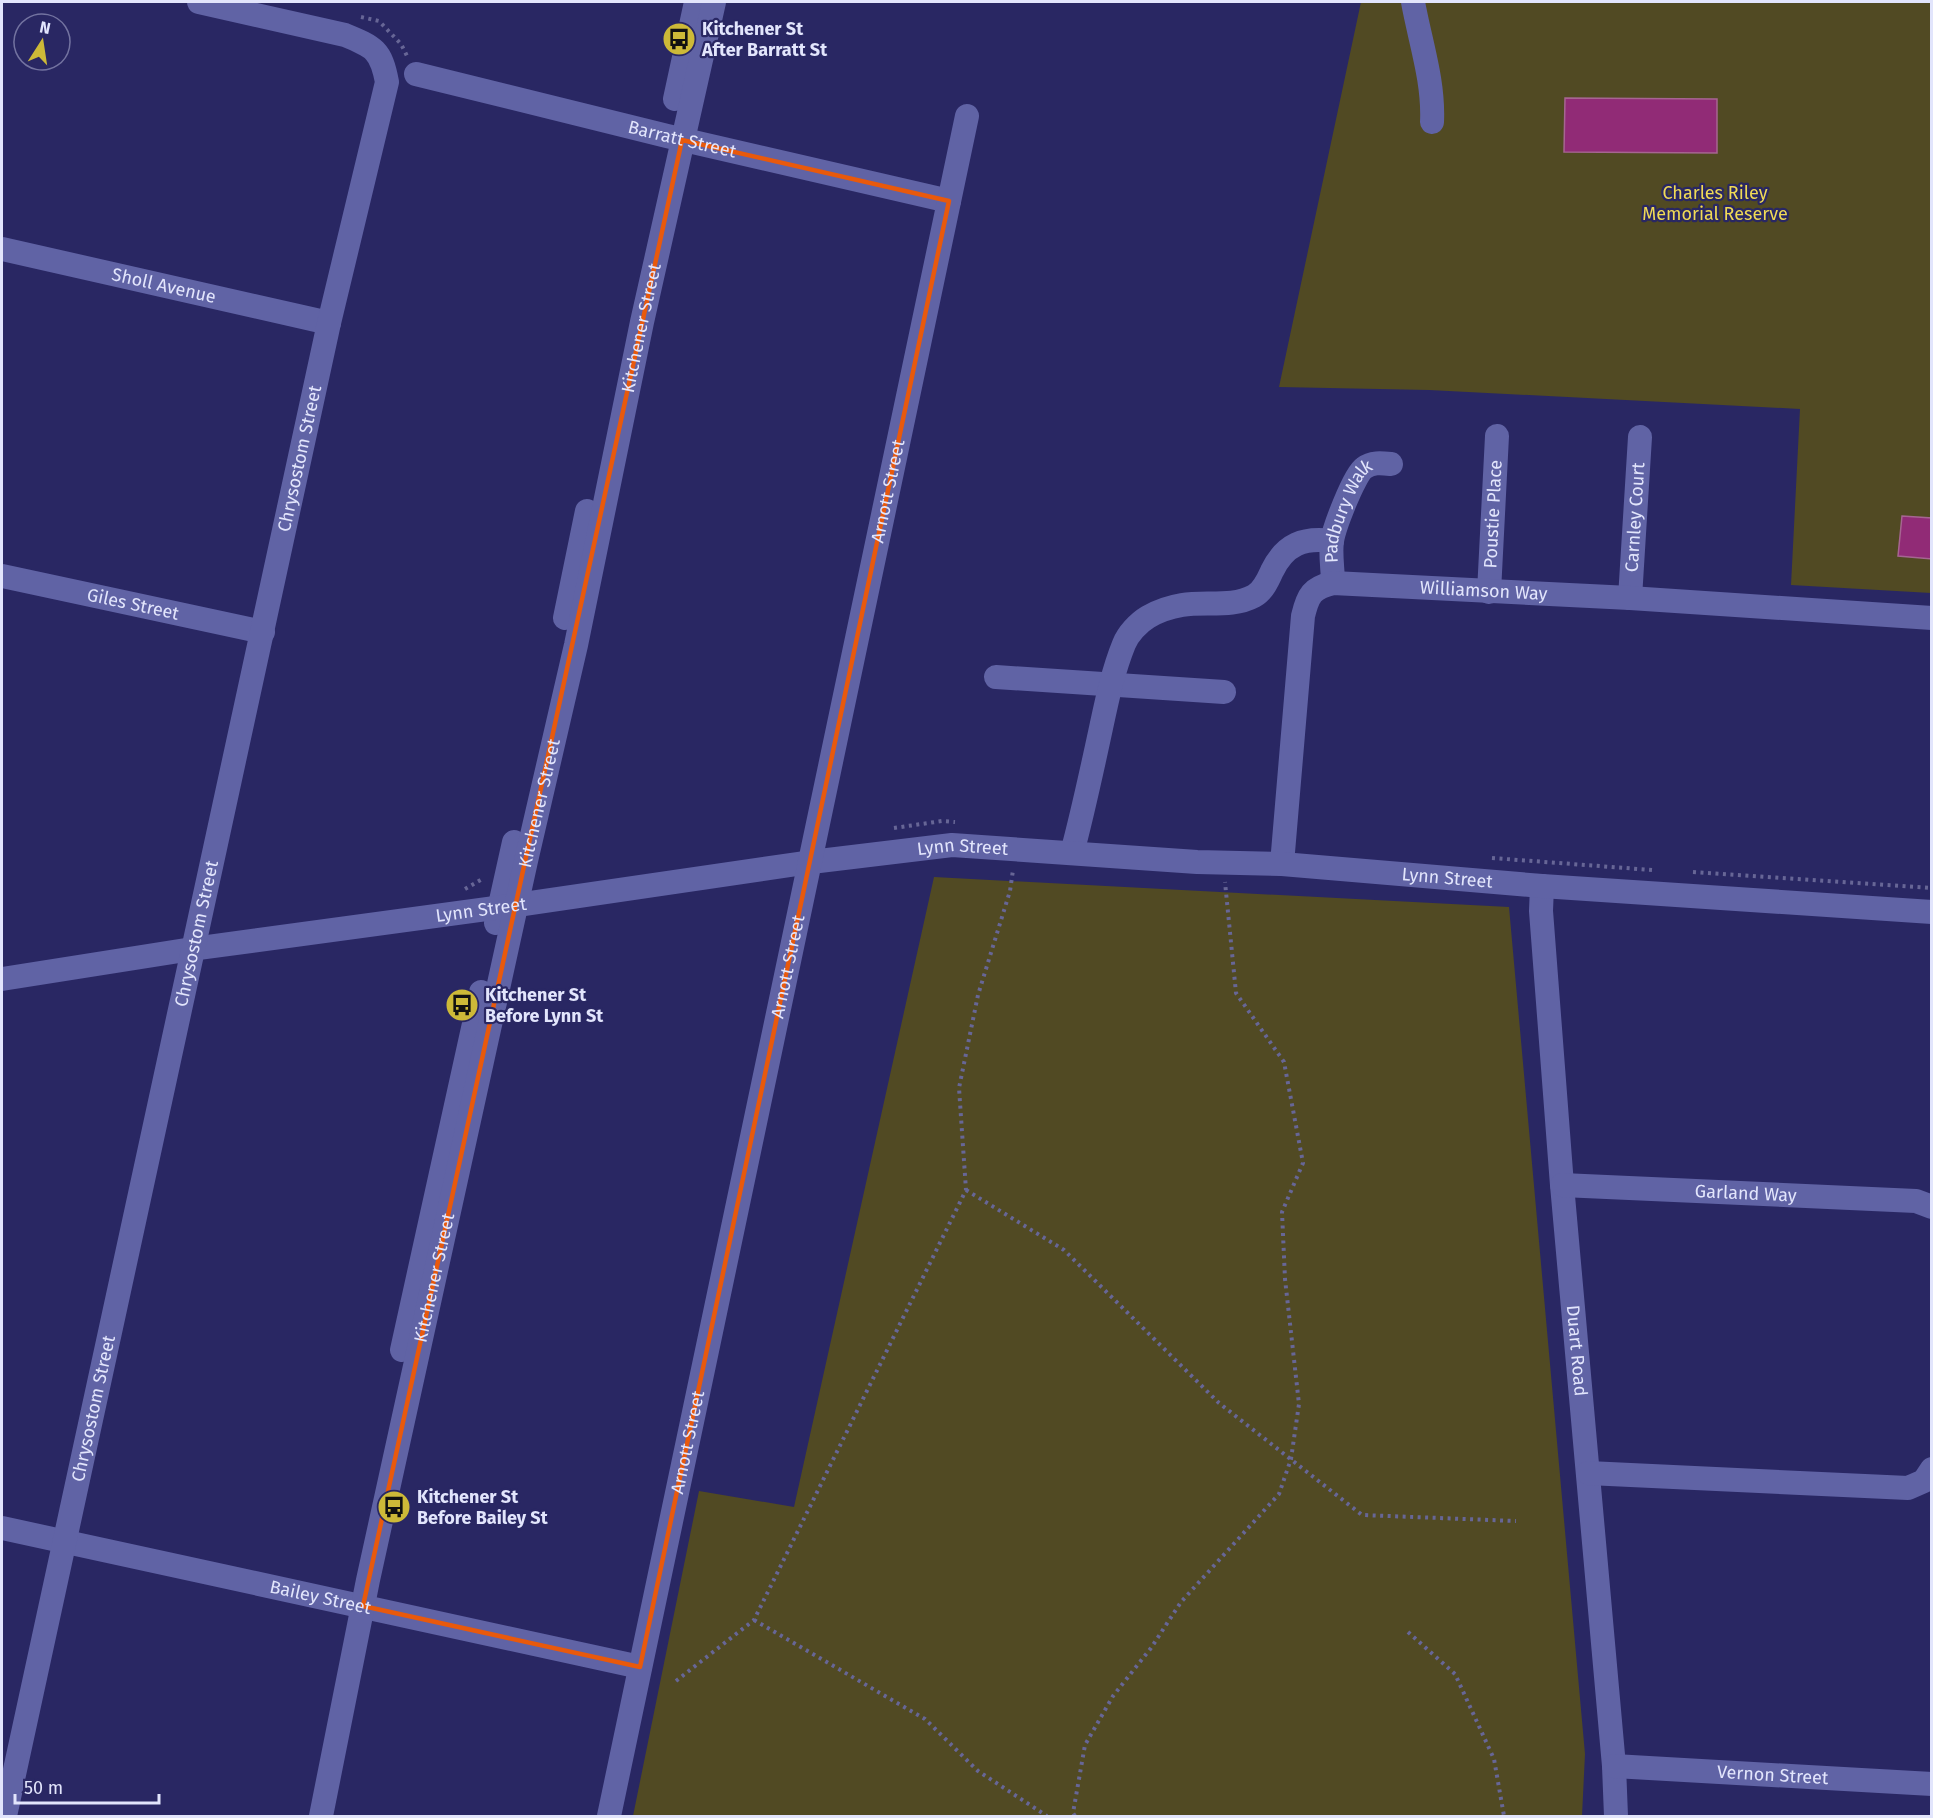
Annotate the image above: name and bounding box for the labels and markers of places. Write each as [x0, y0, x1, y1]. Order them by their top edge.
place label: Kitchener St After Barratt St [701, 18, 828, 61]
bus stop icon: Kitchener St After Barratt St [661, 21, 697, 57]
place label: Kitchener St Before Lynn St [485, 984, 604, 1027]
bus stop icon: Kitchener St Before Lynn St [444, 987, 480, 1023]
place label: Kitchener St Before Bailey St [417, 1486, 549, 1529]
bus stop icon: Kitchener St Before Bailey St [376, 1489, 412, 1525]

